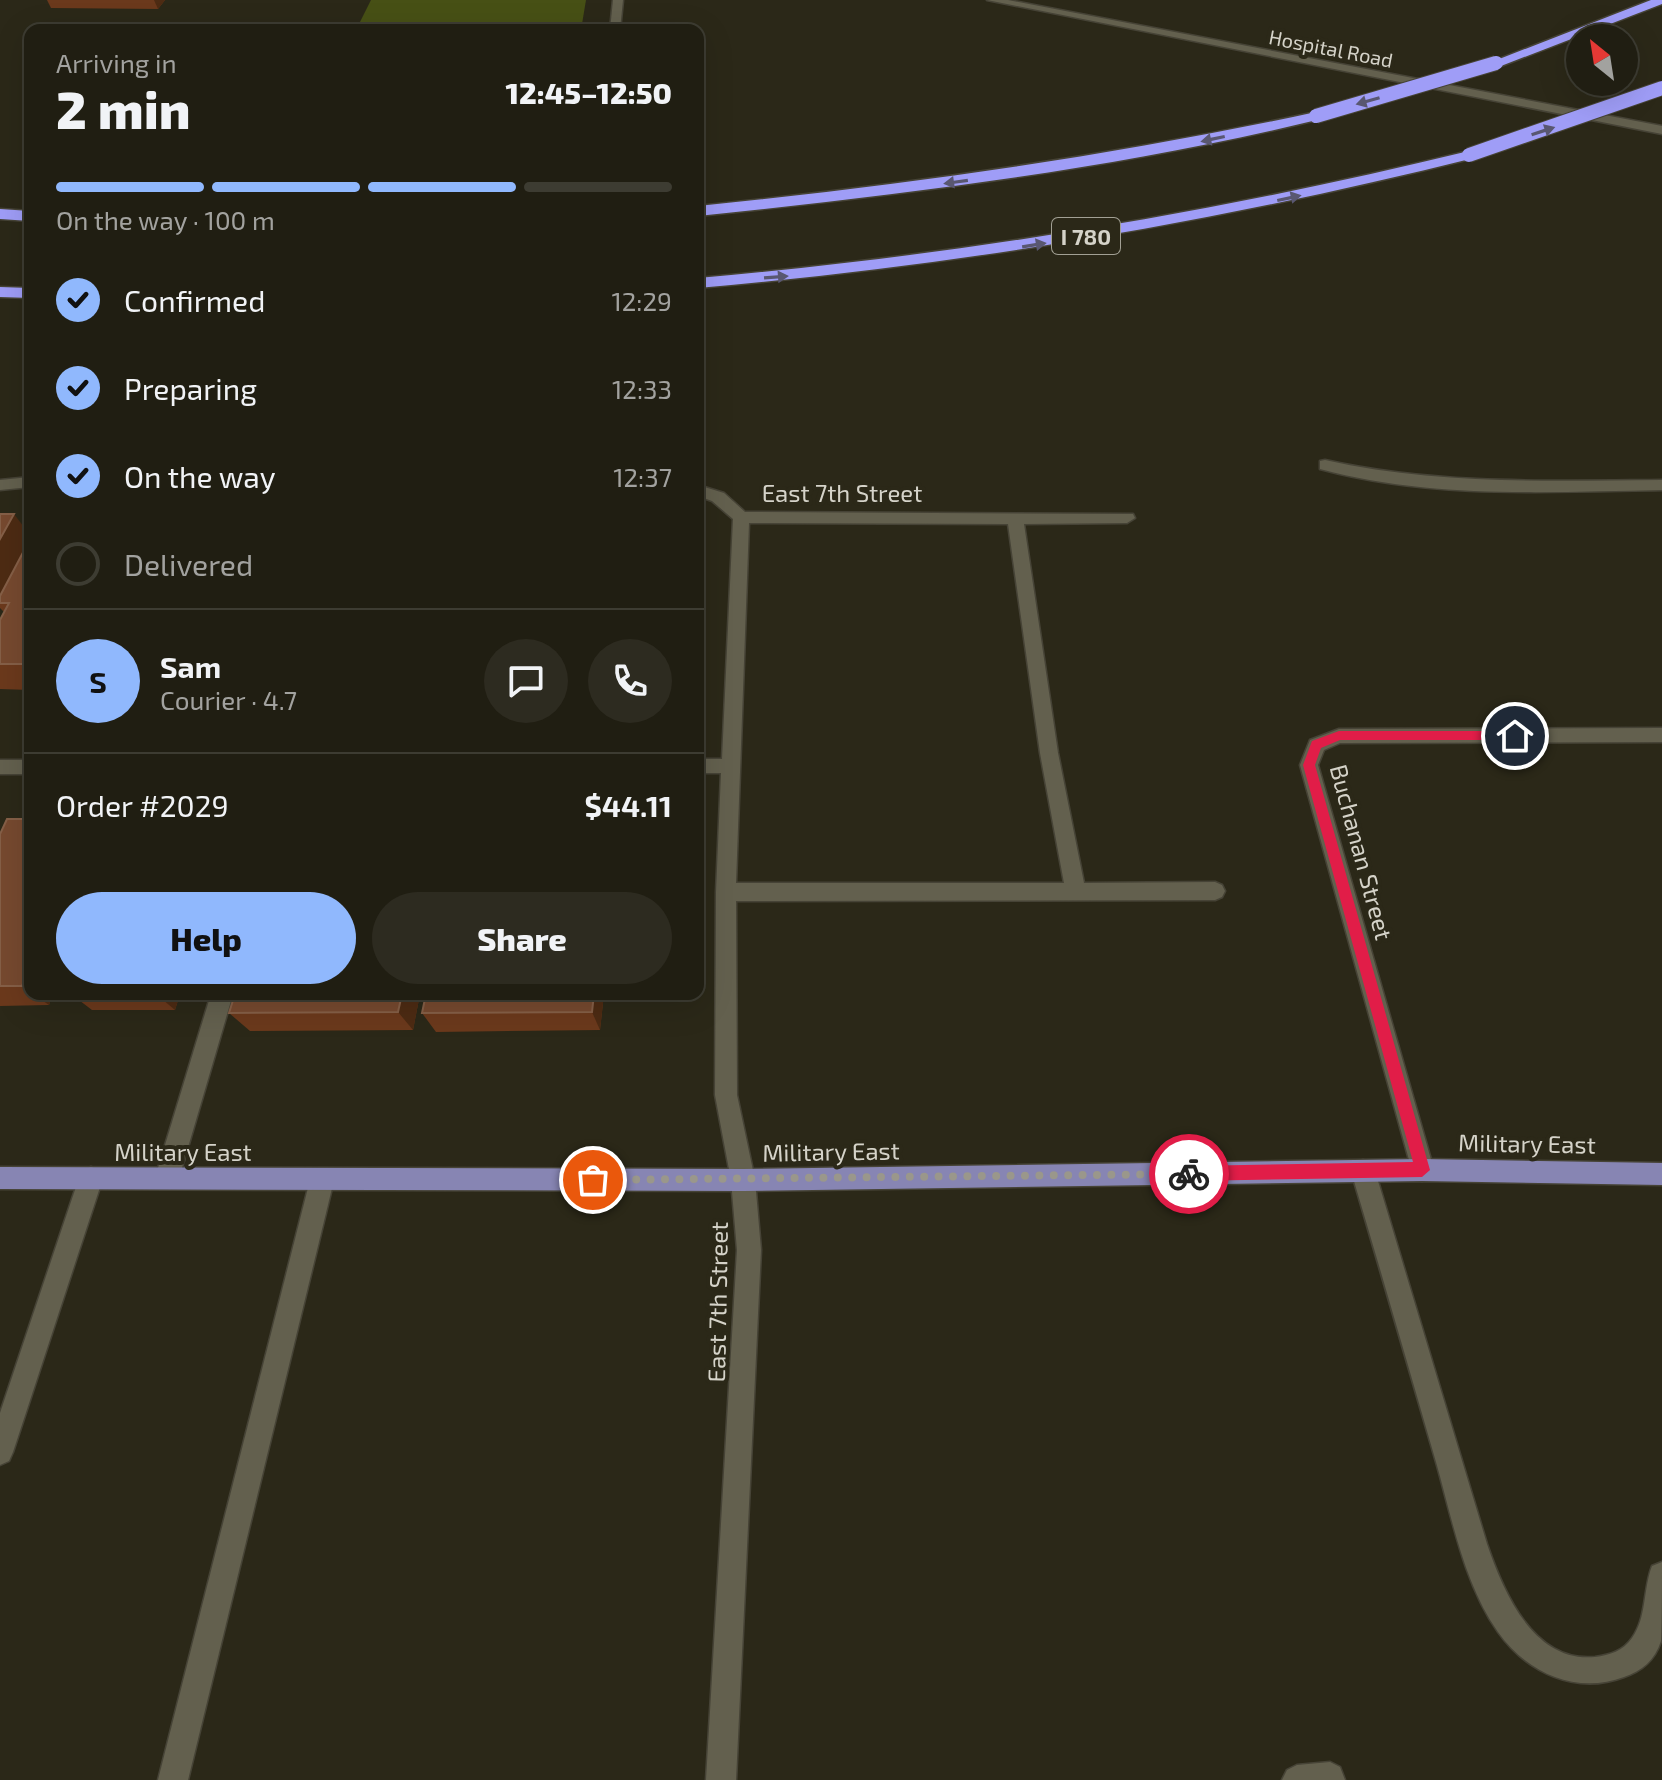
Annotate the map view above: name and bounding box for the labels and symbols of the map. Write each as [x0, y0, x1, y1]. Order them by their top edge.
street label: Hospital Road [1267, 24, 1395, 72]
north arrow [1566, 24, 1638, 96]
one-way arrow [1355, 95, 1379, 108]
one-way arrow [1531, 124, 1555, 136]
one-way arrow [1200, 133, 1225, 146]
one-way arrow [944, 176, 969, 189]
one-way arrow [1277, 191, 1302, 204]
road number: I 780 [1052, 218, 1120, 254]
one-way arrow [1022, 238, 1047, 251]
one-way arrow [764, 270, 789, 283]
street label: East 7th Street [762, 478, 922, 507]
pin [1481, 702, 1549, 770]
street label: Buchanan Street [1325, 761, 1399, 943]
street label: Military East [1458, 1127, 1596, 1159]
courier [1149, 1134, 1229, 1214]
street label: Military East [762, 1135, 900, 1167]
street label: Military East [114, 1137, 252, 1166]
pin [559, 1146, 627, 1214]
street label: East 7th Street [701, 1221, 733, 1383]

